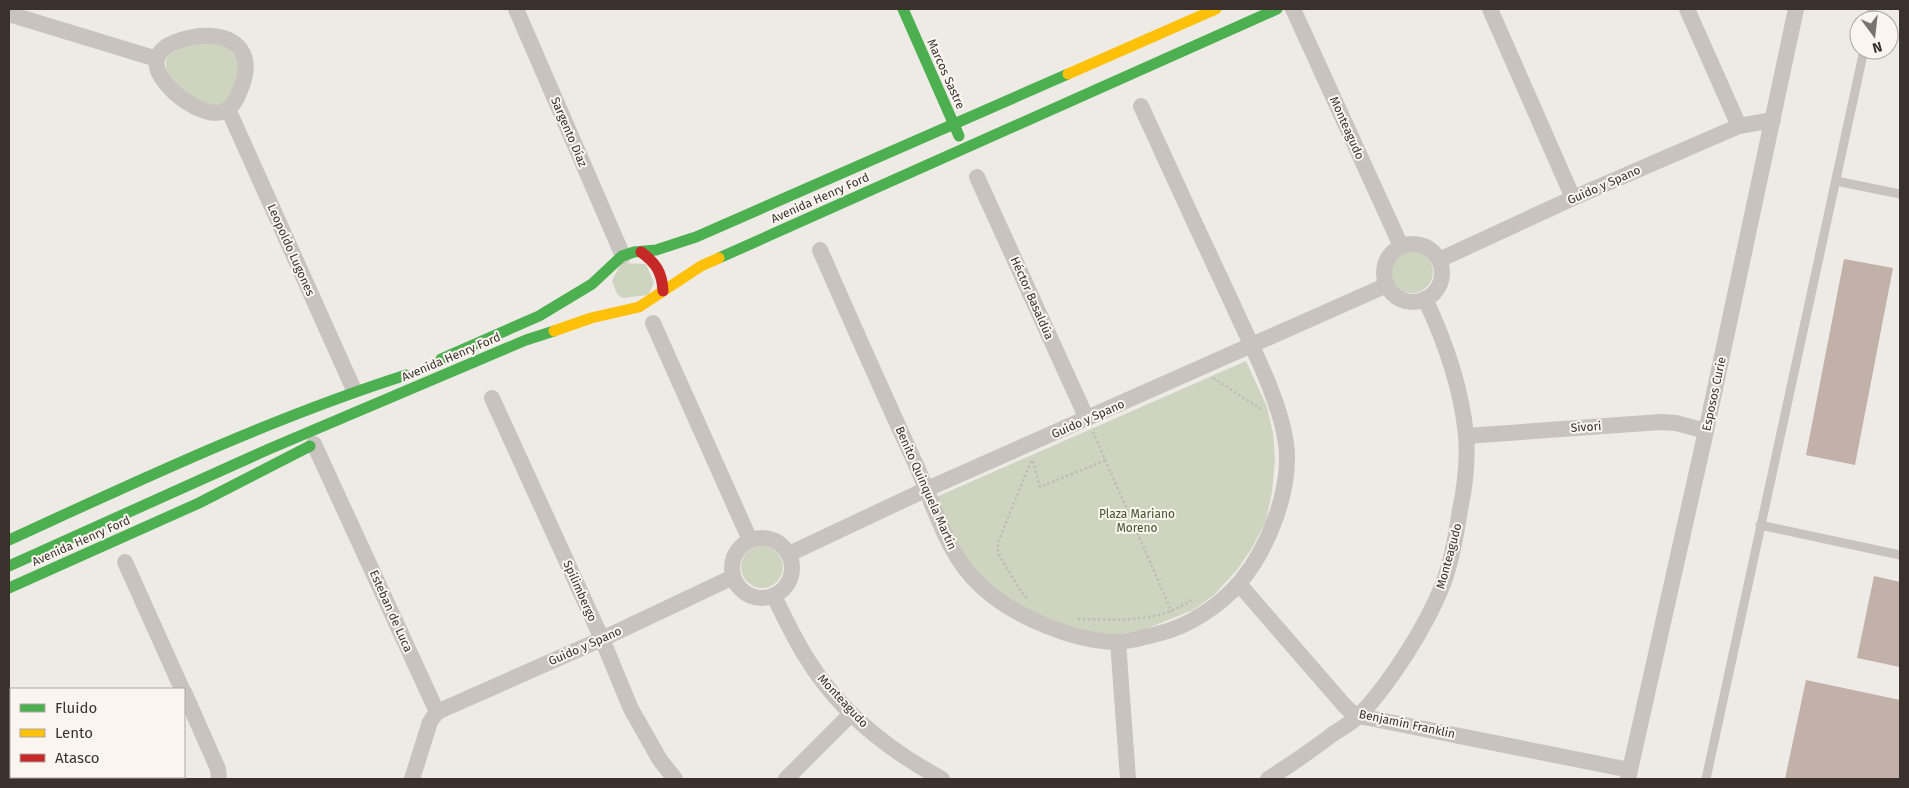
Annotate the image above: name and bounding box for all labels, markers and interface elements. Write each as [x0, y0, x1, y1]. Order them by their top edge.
north arrow [1849, 10, 1899, 60]
street label: Marcos Sastre [924, 37, 968, 111]
text: N [1871, 38, 1884, 56]
street label: Monteagudo [1327, 94, 1367, 162]
street label: Sargento Díaz [548, 95, 590, 169]
street label: Guido y Spano [1565, 163, 1643, 207]
street label: Avenida Henry Ford [769, 170, 871, 226]
street label: Leopoldo Lugones [264, 202, 318, 299]
street label: Héctor Basaldúa [1007, 254, 1057, 342]
street label: Avenida Henry Ford [399, 330, 503, 384]
street label: Esposos Curie [1699, 356, 1729, 432]
street label: Guido y Spano [1049, 397, 1127, 441]
street label: Sívori [1570, 419, 1602, 435]
street label: Benito Quinquela Martín [892, 424, 960, 552]
park label: Plaza Mariano Moreno [1099, 507, 1175, 535]
street label: Avenida Henry Ford [30, 513, 132, 569]
street label: Monteagudo [1433, 522, 1465, 590]
street label: Spilimbergo [560, 558, 600, 624]
street label: Esteban de Luca [367, 568, 415, 654]
street label: Guido y Spano [546, 624, 624, 668]
street label: Monteagudo [815, 671, 871, 731]
legend [10, 688, 185, 778]
text: Fluido [55, 699, 97, 717]
street label: Benjamín Franklin [1358, 707, 1456, 741]
text: Lento [55, 724, 93, 742]
text: Atasco [55, 749, 100, 767]

